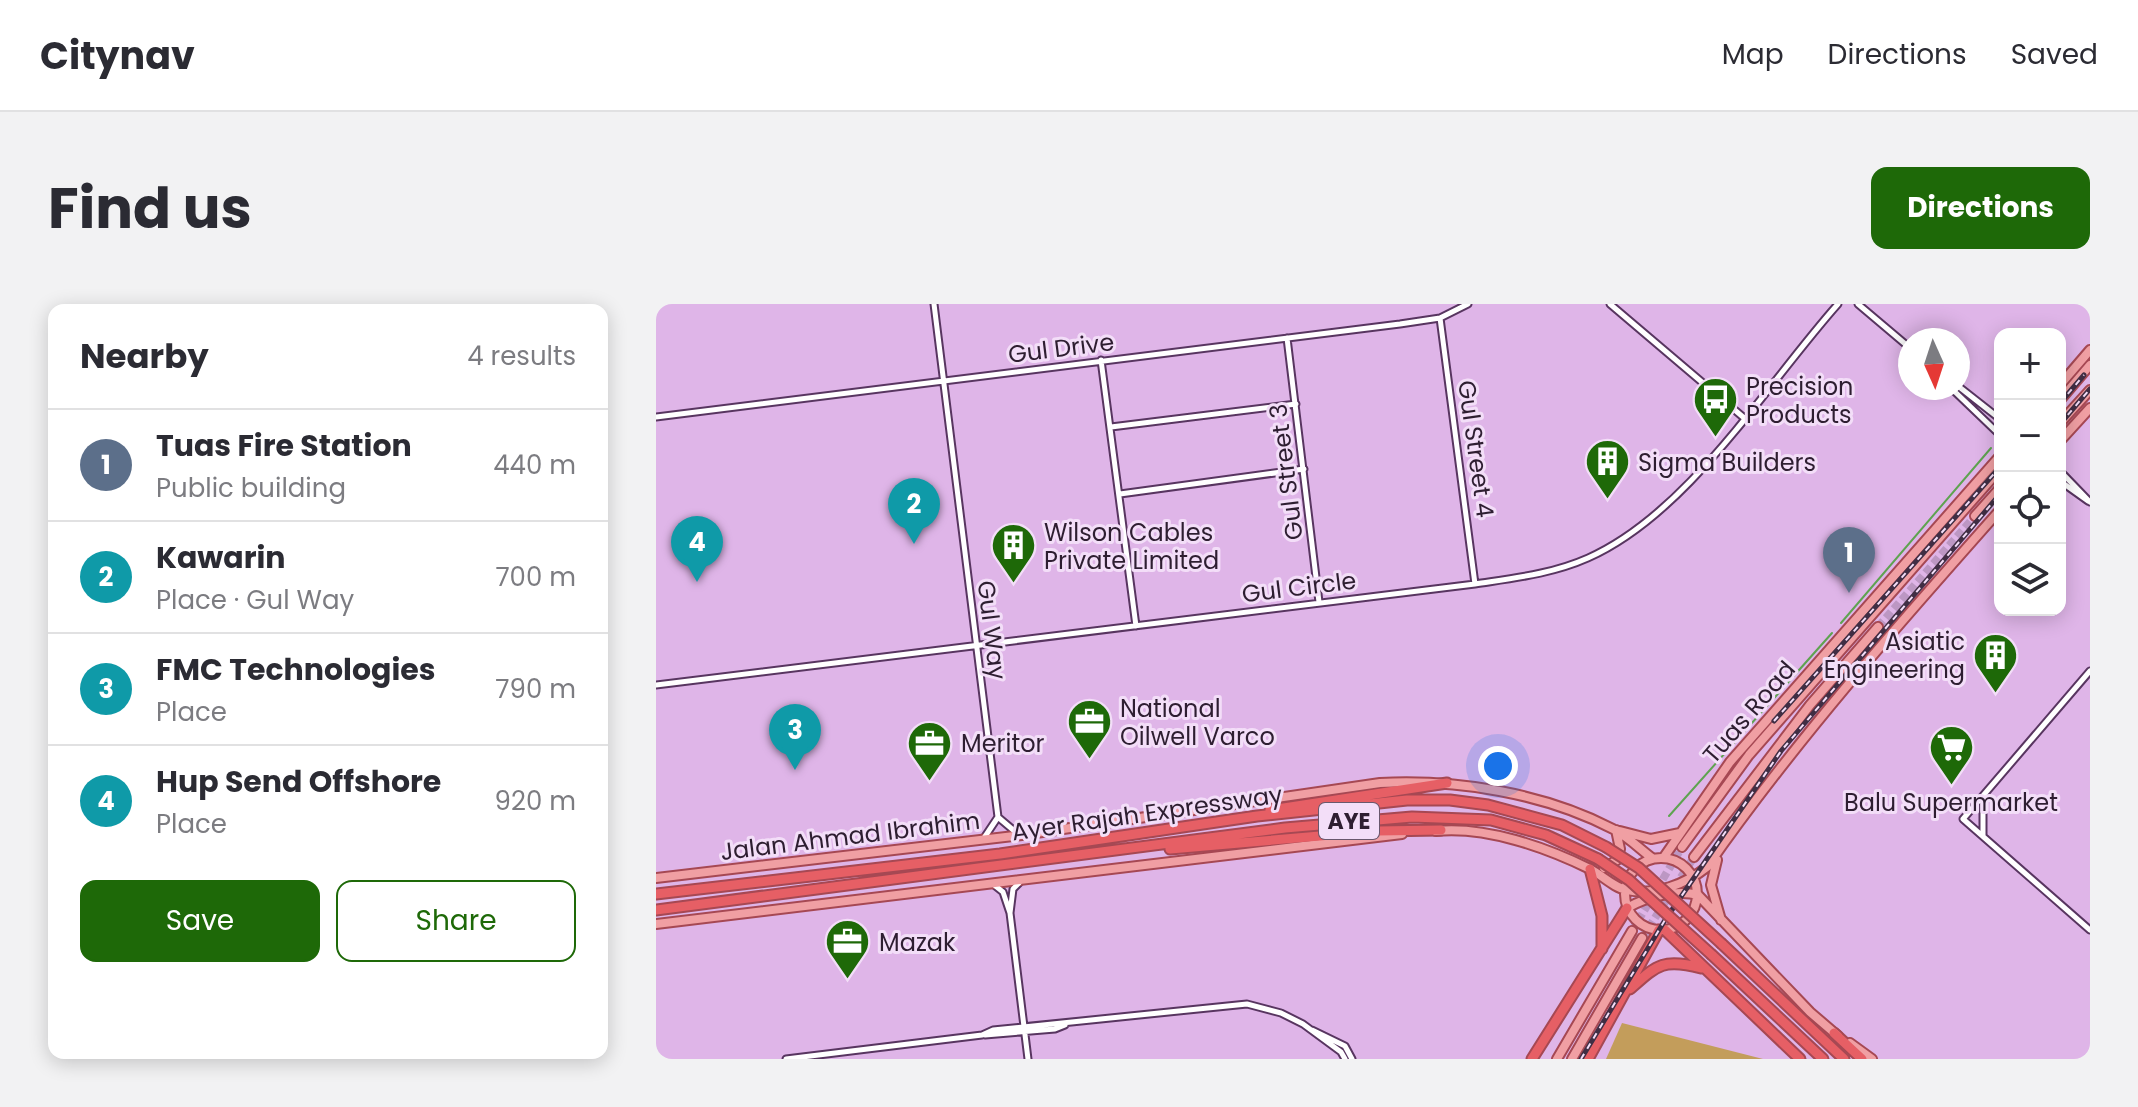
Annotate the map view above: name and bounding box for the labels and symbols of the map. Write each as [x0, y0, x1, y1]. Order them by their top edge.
street label: Gul Drive [1006, 325, 1116, 371]
north arrow [1898, 328, 1970, 400]
place label: Precision Products [1746, 370, 1853, 431]
bus stop icon: Precision Products [1691, 376, 1739, 439]
street label: Gul Street 4 [1450, 378, 1502, 520]
street label: Gul Street 3 [1261, 402, 1311, 542]
building icon: Sigma Builders [1583, 438, 1631, 501]
place label: Sigma Builders [1638, 446, 1816, 479]
pin: 2 [888, 478, 940, 544]
pin: 4 [671, 516, 723, 582]
place label: Wilson Cables Private Limited [1044, 516, 1219, 577]
building icon: Wilson Cables Private Limited [989, 522, 1037, 585]
pin: 1 [1823, 527, 1875, 593]
street label: Gul Circle [1240, 564, 1358, 610]
street label: Gul Way [970, 579, 1014, 682]
place label: Asiatic Engineering [1824, 625, 1965, 686]
building icon: Asiatic Engineering [1972, 631, 2020, 694]
street label: Tuas Road [1695, 654, 1803, 770]
place label: National Oilwell Varco [1120, 692, 1275, 753]
office icon: National Oilwell Varco [1065, 698, 1113, 761]
pin: 3 [769, 704, 821, 770]
office icon: Meritor [906, 719, 954, 782]
supermarket icon: Balu Supermarket [1927, 724, 1975, 787]
place label: Meritor [961, 727, 1044, 760]
your location [1478, 746, 1518, 786]
street label: Ayer Rajah Expressway [1010, 778, 1285, 848]
place label: Balu Supermarket [1844, 786, 2058, 819]
road number: AYE [1319, 803, 1379, 839]
street label: Jalan Ahmad Ibrahim [718, 804, 982, 868]
office icon: Mazak [824, 918, 872, 981]
place label: Mazak [879, 926, 956, 959]

